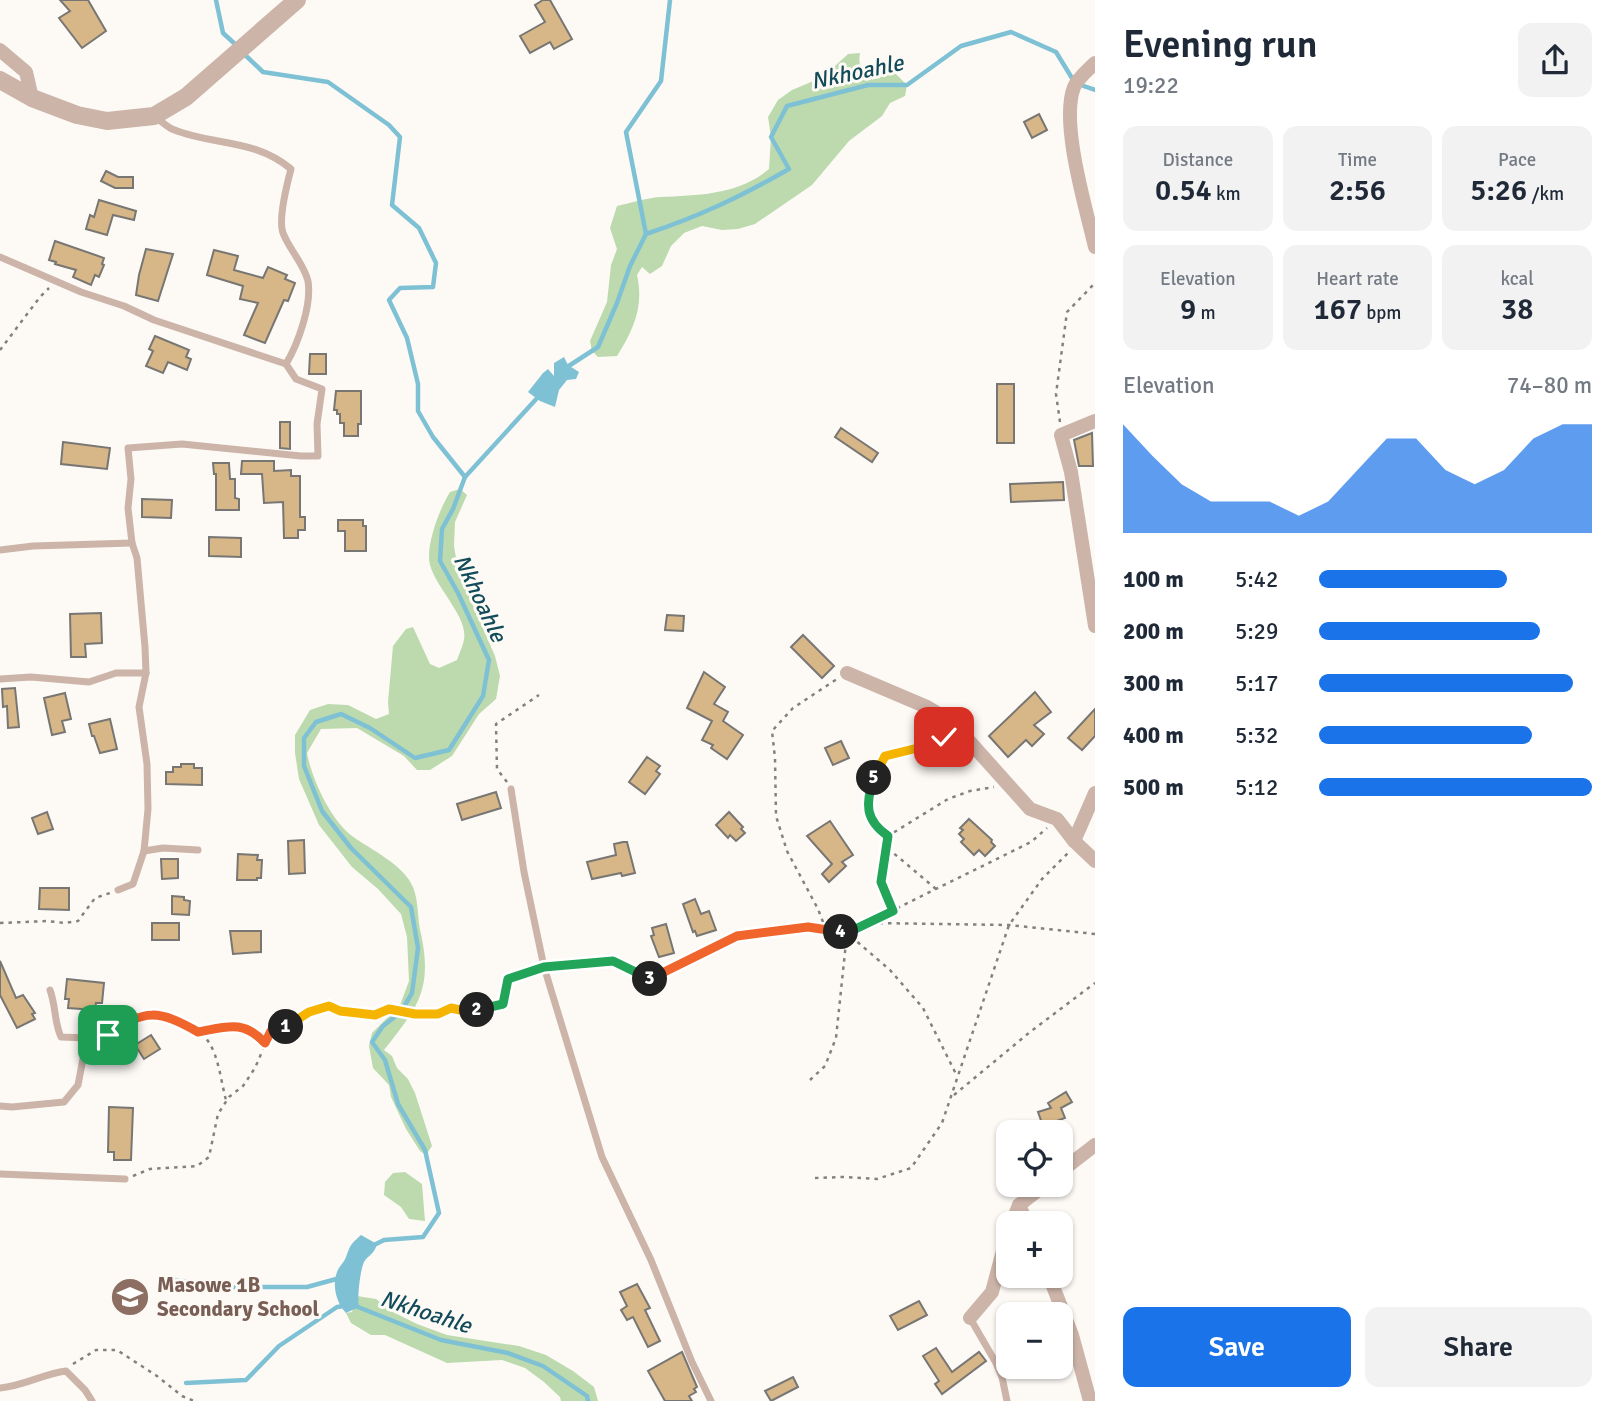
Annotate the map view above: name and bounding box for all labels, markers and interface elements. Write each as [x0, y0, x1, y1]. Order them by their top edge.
text: Evening run [1123, 21, 1317, 68]
button: share [1518, 23, 1592, 97]
water label: Nkhoahle [808, 48, 907, 96]
text: 19:22 [1123, 71, 1179, 100]
text: Distance [1162, 148, 1233, 172]
text: Time [1338, 148, 1377, 172]
text: Pace [1498, 148, 1536, 172]
text: 0.54 [1155, 172, 1212, 209]
text: 2:56 [1329, 172, 1386, 209]
text: 5:26 [1470, 172, 1527, 209]
text: km [1212, 182, 1241, 206]
text: /km [1527, 182, 1564, 206]
text: Elevation [1160, 267, 1236, 291]
text: Heart rate [1316, 267, 1399, 291]
text: kcal [1501, 267, 1534, 291]
text: 9 [1180, 291, 1196, 328]
text: 167 [1313, 291, 1362, 328]
text: 38 [1501, 291, 1533, 328]
text: m [1196, 301, 1216, 325]
text: bpm [1362, 301, 1402, 325]
text: Elevation [1123, 371, 1215, 400]
text: 74–80 m [1507, 371, 1592, 400]
water label: Nkhoahle [447, 549, 514, 648]
text: 100 m [1123, 565, 1184, 594]
text: 5:42 [1235, 565, 1278, 594]
text: 200 m [1123, 617, 1184, 646]
text: 5:29 [1235, 617, 1278, 646]
text: 300 m [1123, 669, 1184, 698]
text: 5:17 [1235, 669, 1278, 698]
pin [914, 707, 974, 767]
icon: check [925, 718, 963, 756]
text: 400 m [1123, 721, 1184, 750]
text: 5:32 [1235, 721, 1278, 750]
pin: 5 [856, 760, 892, 796]
text: 5 [868, 765, 879, 789]
text: 500 m [1123, 773, 1184, 802]
text: 5:12 [1235, 773, 1278, 802]
pin: 4 [824, 914, 858, 950]
text: 4 [835, 919, 846, 943]
pin: 3 [632, 962, 668, 996]
text: 3 [644, 966, 655, 990]
pin: 2 [460, 992, 494, 1028]
text: 2 [471, 997, 482, 1021]
pin [78, 1005, 138, 1065]
pin: 1 [268, 1010, 304, 1044]
text: 1 [280, 1014, 291, 1038]
icon: arrive [89, 1016, 127, 1054]
map controls [996, 1120, 1073, 1379]
button: locate [996, 1120, 1073, 1197]
button: + [996, 1211, 1073, 1288]
place label: Masowe 1B Secondary School [157, 1272, 320, 1322]
school or university icon: Masowe 1B Secondary School [109, 1276, 151, 1318]
water label: Nkhoahle [377, 1284, 477, 1341]
button: − [996, 1302, 1073, 1379]
button: Save [1123, 1307, 1351, 1387]
button: Share [1365, 1307, 1592, 1387]

